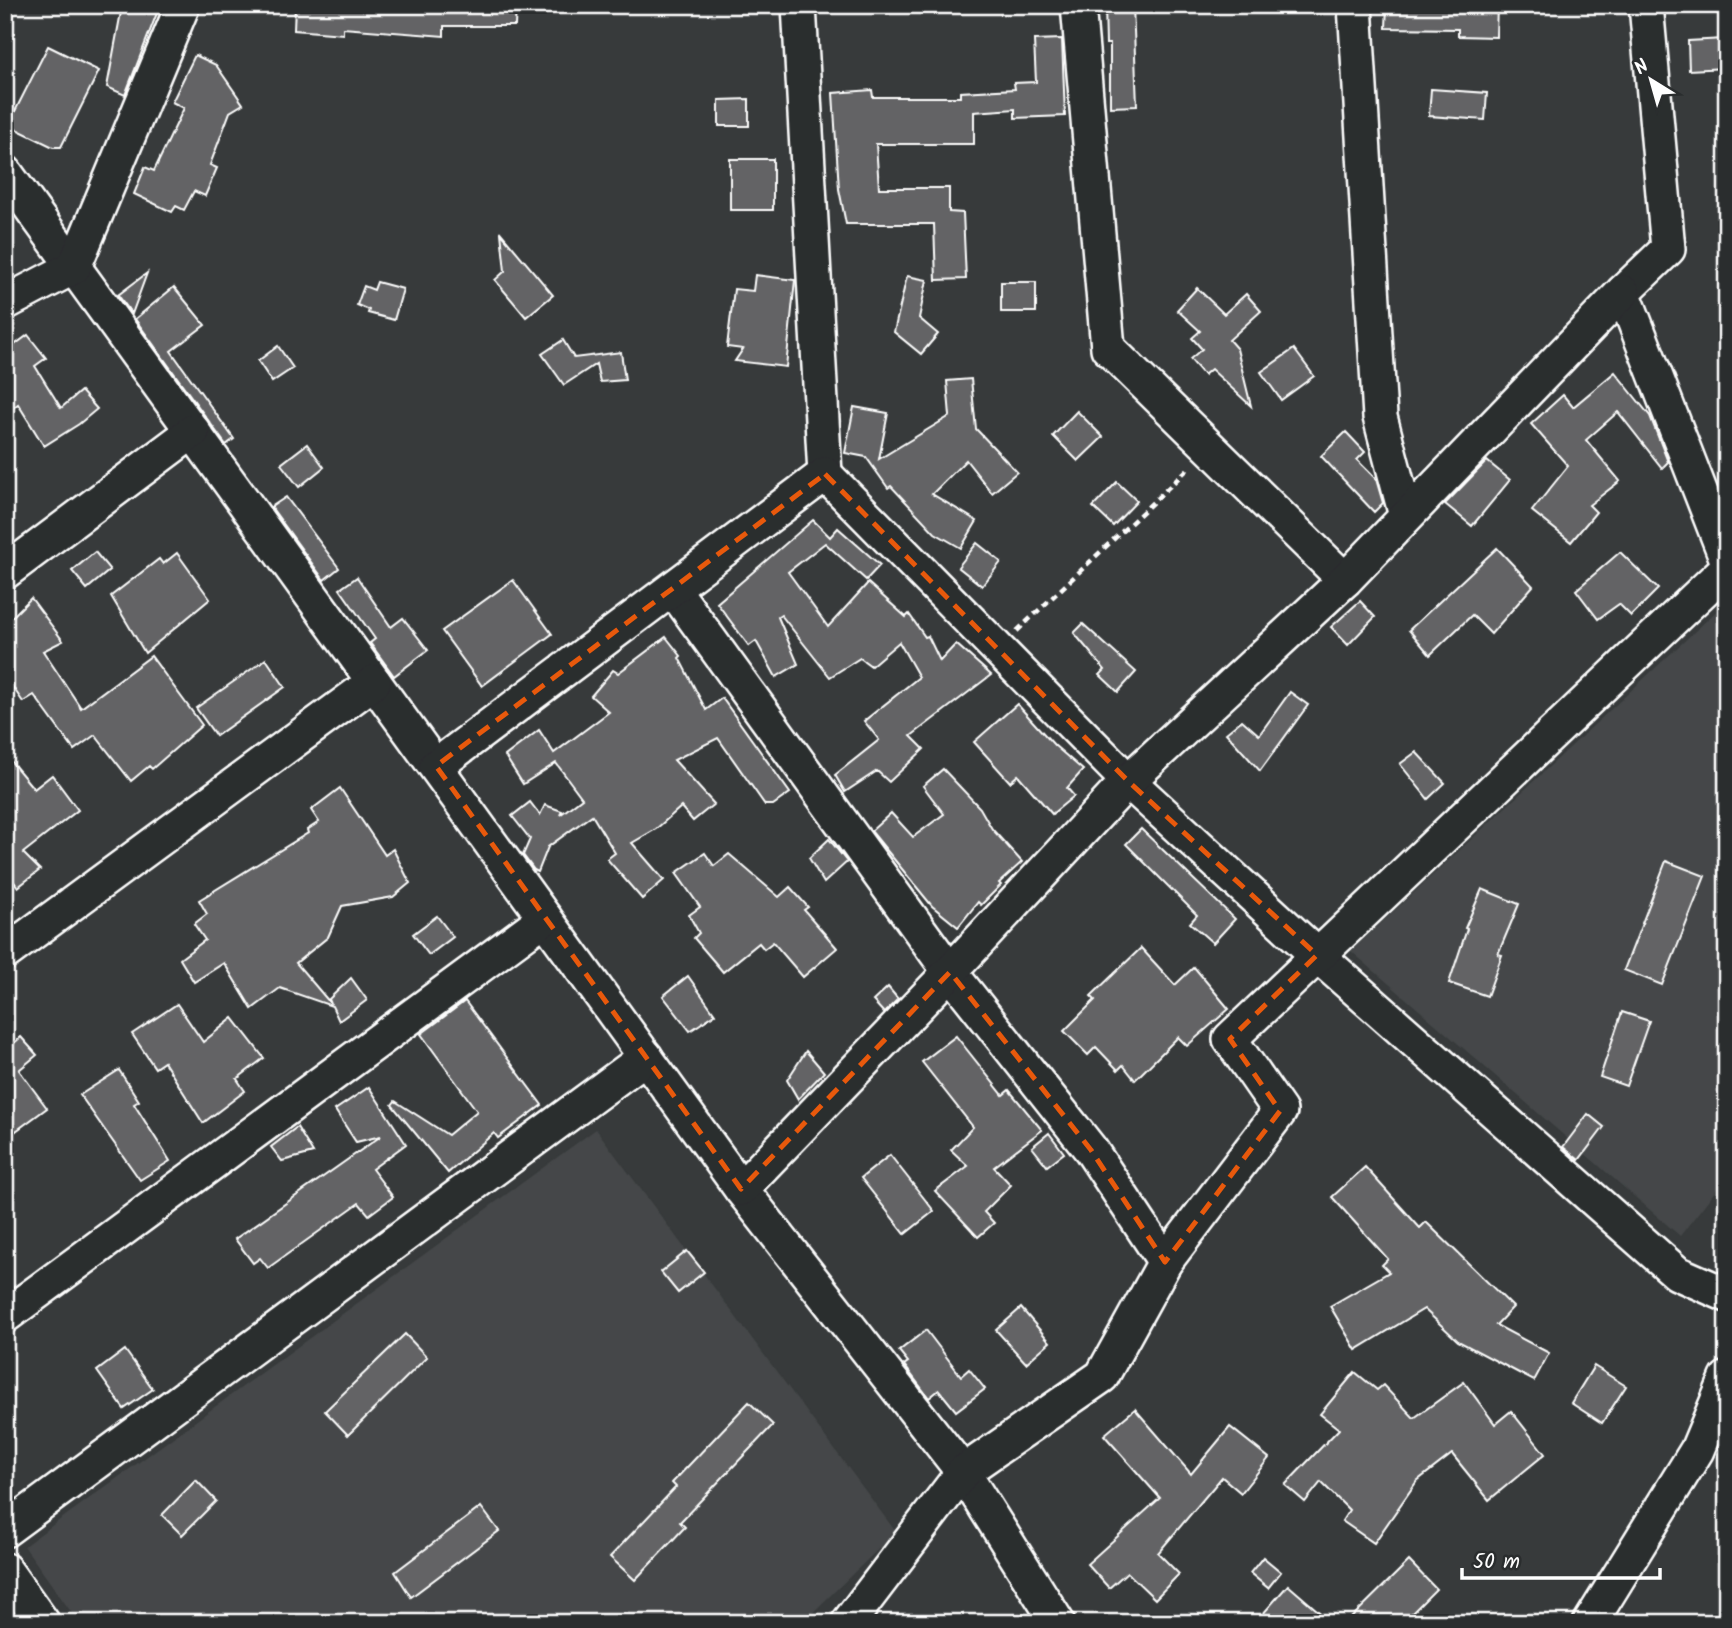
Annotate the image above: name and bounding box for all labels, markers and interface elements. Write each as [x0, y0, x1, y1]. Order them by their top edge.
north arrow [1616, 46, 1686, 116]
text: N [1628, 52, 1656, 84]
scale bar [1462, 1537, 1660, 1581]
text: 50 m [1473, 1546, 1520, 1579]

